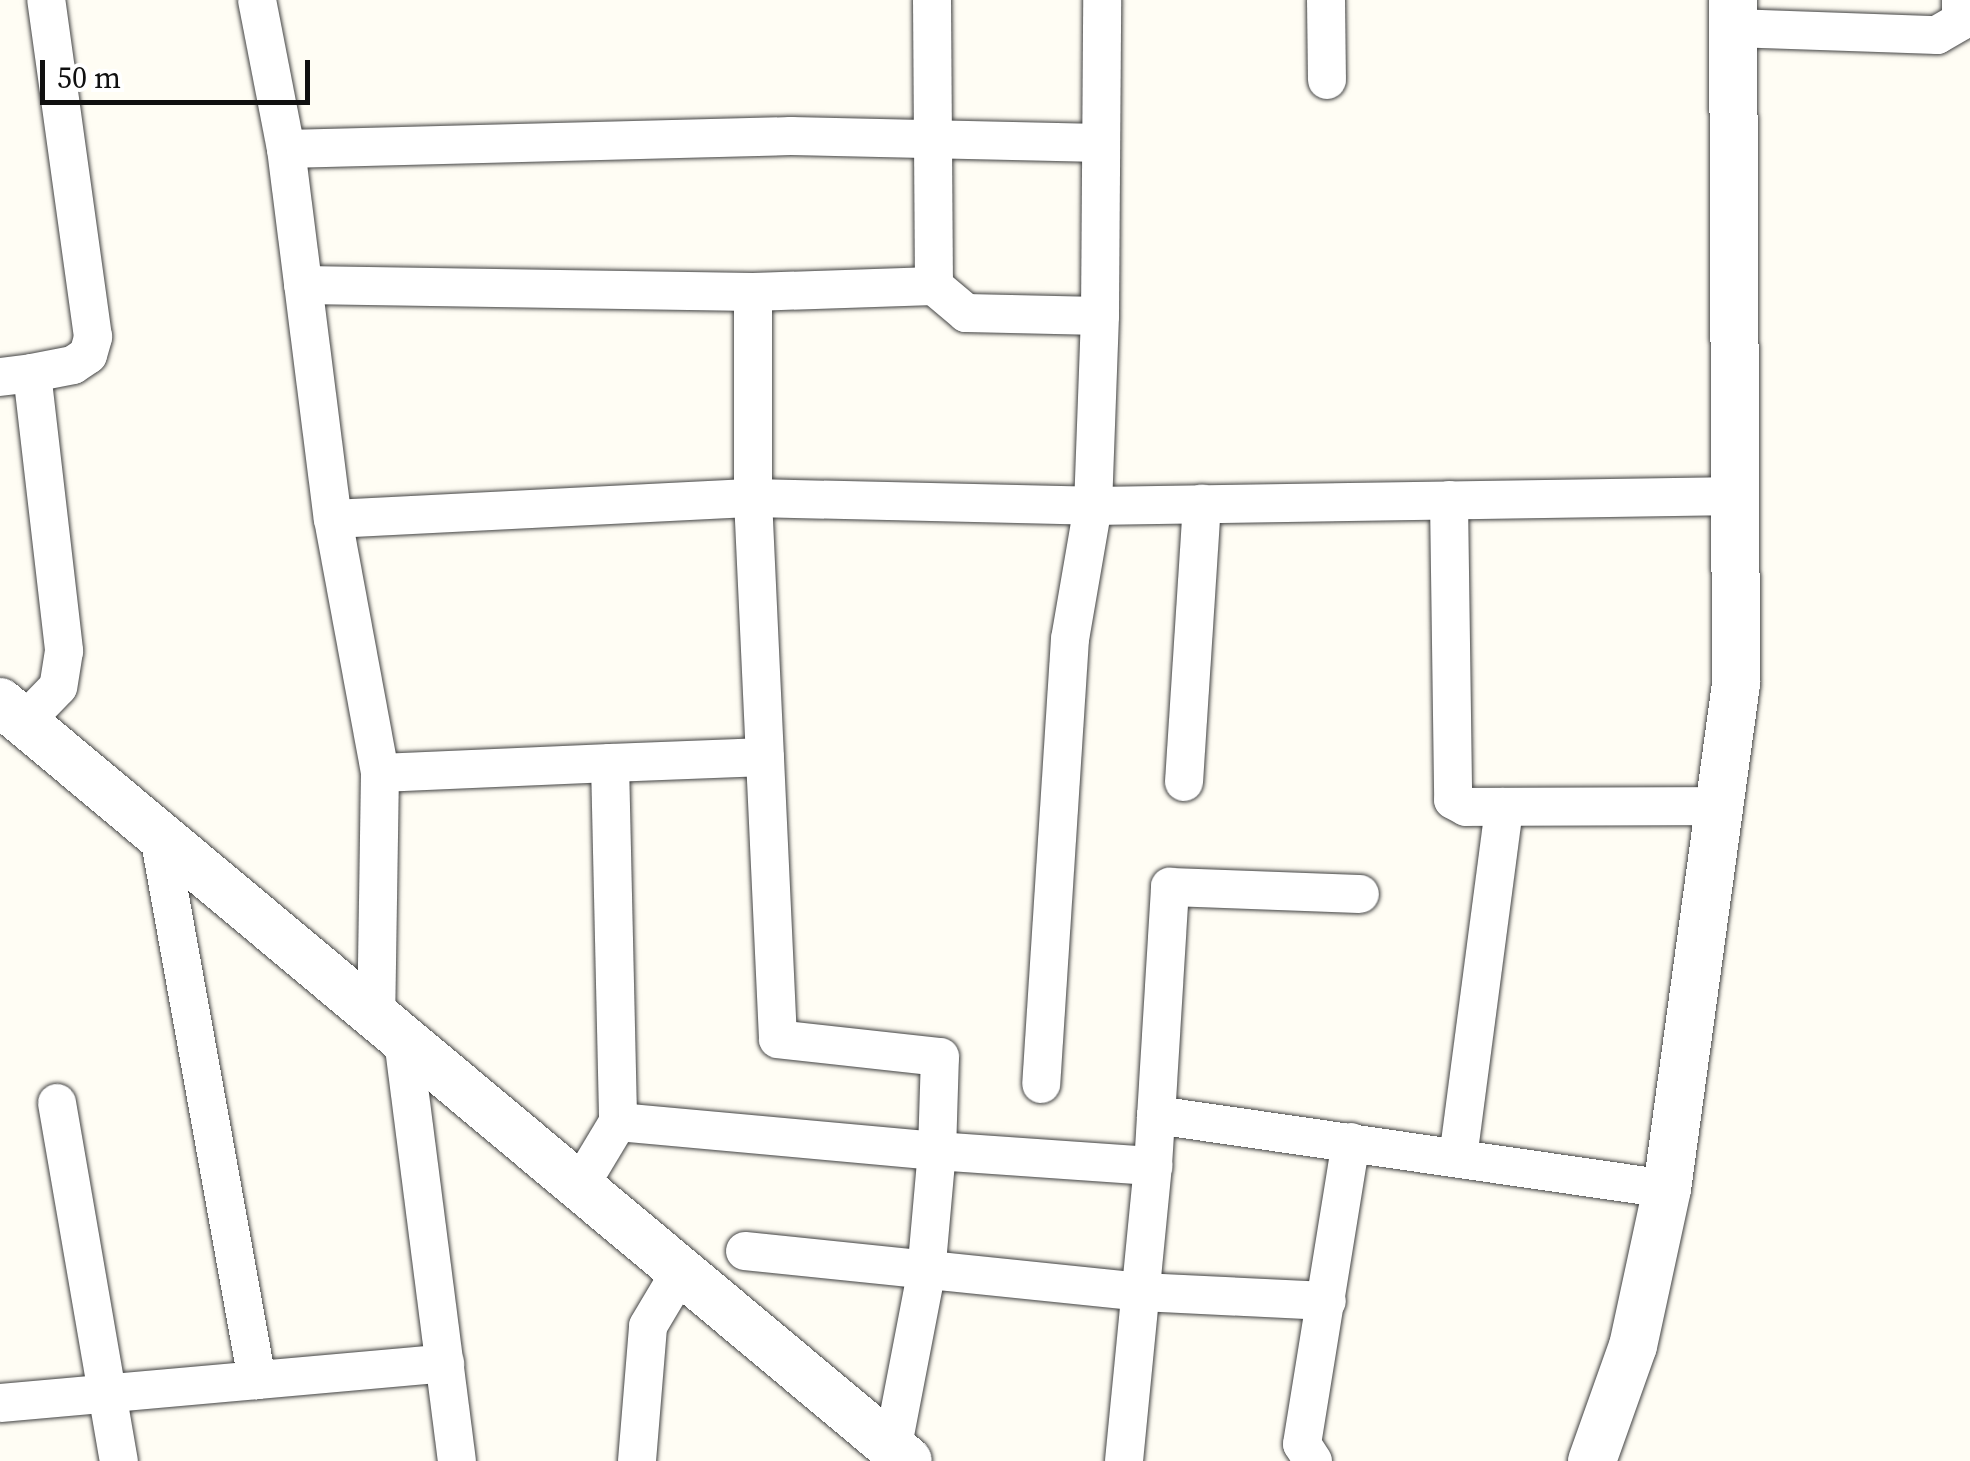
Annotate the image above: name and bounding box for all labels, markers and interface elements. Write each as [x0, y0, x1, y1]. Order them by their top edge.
scale bar [45, 40, 315, 102]
text: 50 m [57, 57, 121, 98]

